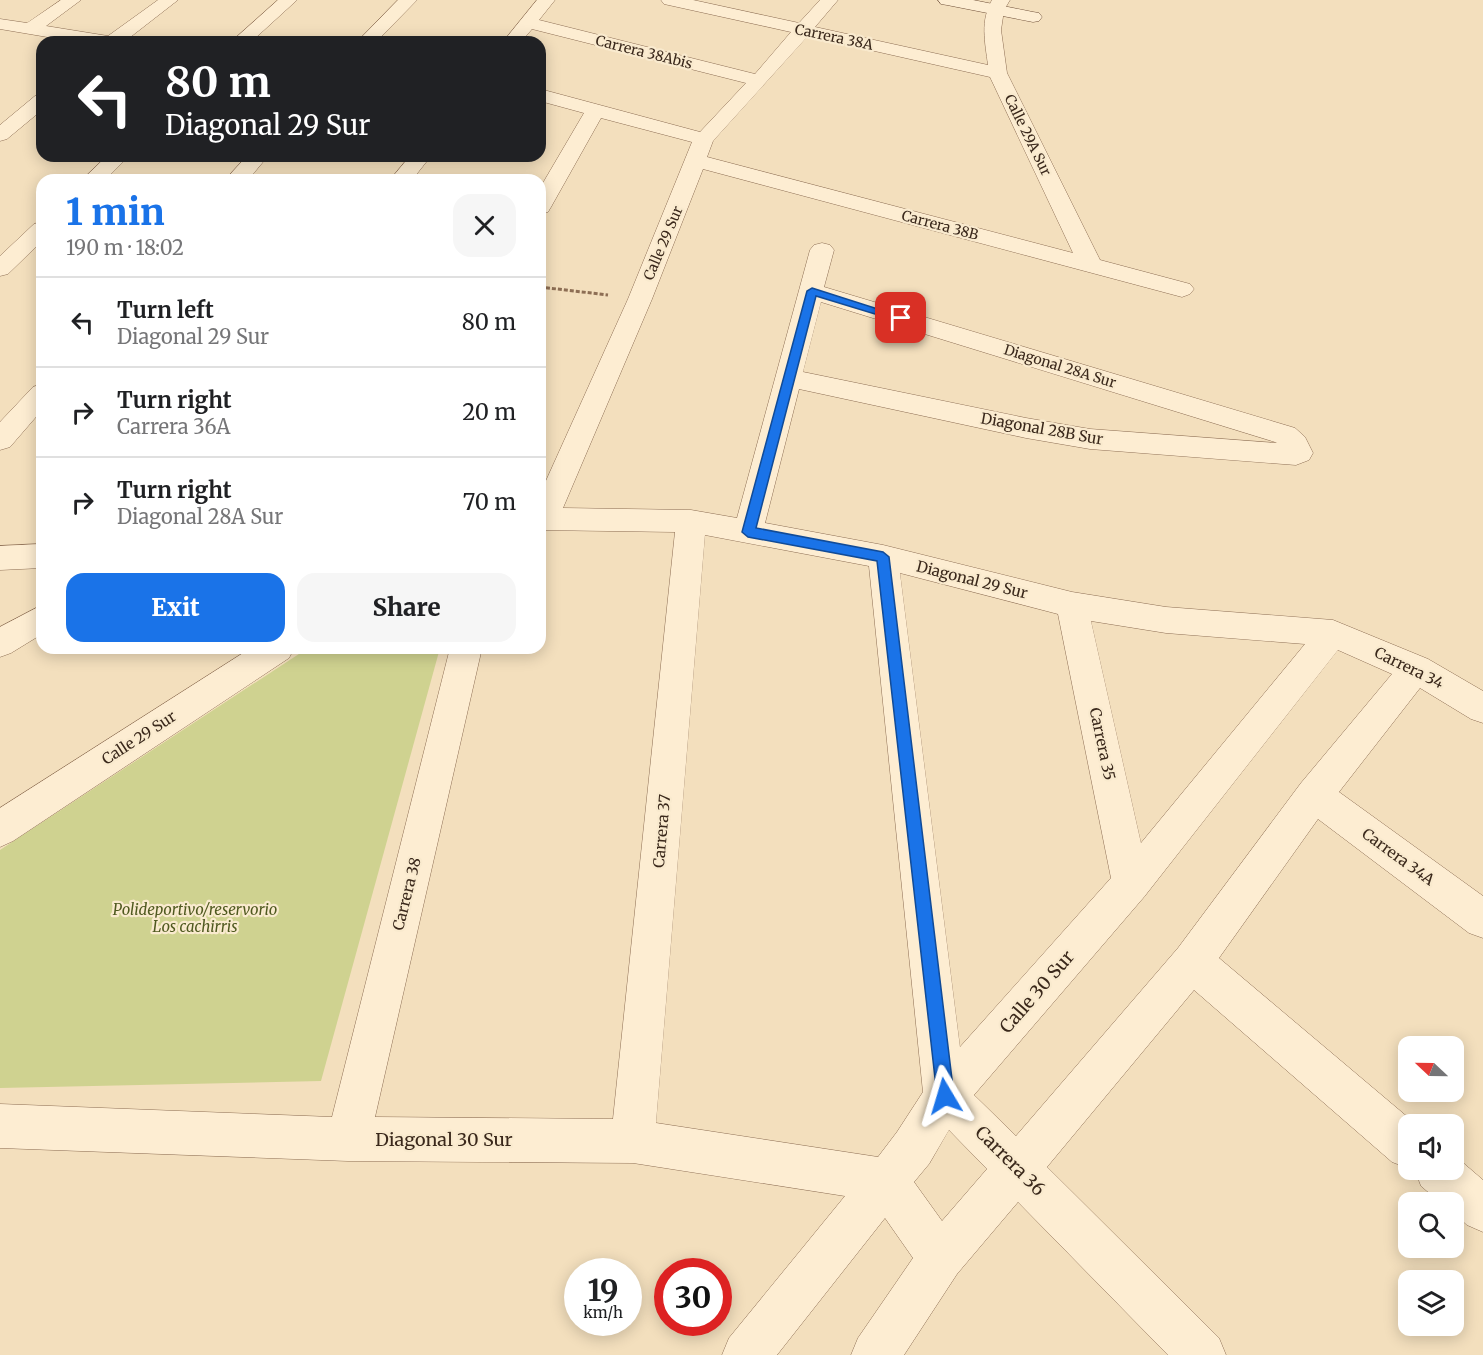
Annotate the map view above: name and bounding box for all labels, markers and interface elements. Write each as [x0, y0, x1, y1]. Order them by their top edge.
street label: Carrera 38A [793, 20, 875, 54]
street label: Carrera 38Abis [594, 31, 694, 73]
text: 80 m [165, 56, 271, 108]
icon: left [66, 60, 144, 138]
street label: Calle 29A Sur [1001, 91, 1055, 179]
text: Diagonal 29 Sur [165, 108, 370, 142]
text: 1 min [66, 190, 165, 235]
button: close [453, 194, 516, 257]
street label: Calle 29 Sur [639, 203, 687, 283]
street label: Carrera 38B [900, 206, 980, 244]
text: 190 m · 18:02 [66, 235, 184, 260]
pin [875, 292, 926, 343]
text: Turn left [117, 296, 214, 324]
icon: arrive [884, 301, 917, 334]
icon: left [66, 306, 99, 339]
text: 80 m [462, 308, 516, 336]
text: Diagonal 29 Sur [117, 324, 269, 349]
street label: Diagonal 28A Sur [1002, 340, 1118, 392]
text: Turn right [117, 386, 231, 414]
icon: right [66, 396, 99, 429]
text: 20 m [462, 398, 516, 426]
street label: Diagonal 28B Sur [979, 408, 1105, 449]
text: Carrera 36A [117, 414, 230, 439]
text: Turn right [117, 476, 231, 504]
icon: right [66, 486, 99, 519]
text: 70 m [463, 488, 516, 516]
text: Diagonal 28A Sur [117, 504, 283, 529]
street label: Diagonal 29 Sur [914, 556, 1030, 603]
button: Exit [66, 573, 285, 642]
button: Share [297, 573, 516, 642]
street label: Carrera 34 [1371, 643, 1447, 692]
street label: Calle 29 Sur [98, 706, 180, 769]
street label: Carrera 35 [1086, 706, 1119, 782]
street label: Carrera 37 [649, 793, 674, 869]
street label: Carrera 34A [1358, 824, 1439, 890]
street label: Carrera 38 [388, 855, 425, 932]
park label: Polideportivo/reservorio Los cachirris [113, 900, 277, 936]
street label: Calle 30 Sur [994, 946, 1079, 1038]
north arrow [1398, 1036, 1464, 1102]
map controls [1398, 1036, 1464, 1336]
position arrow [913, 1064, 977, 1128]
button: sound [1398, 1114, 1464, 1180]
street label: Carrera 36 [971, 1121, 1050, 1201]
street label: Diagonal 30 Sur [375, 1128, 513, 1151]
button: search [1398, 1192, 1464, 1258]
speed limit sign: 30 [654, 1258, 732, 1336]
button: layers [1398, 1270, 1464, 1336]
text: 19 [587, 1271, 619, 1309]
text: km/h [583, 1303, 623, 1322]

